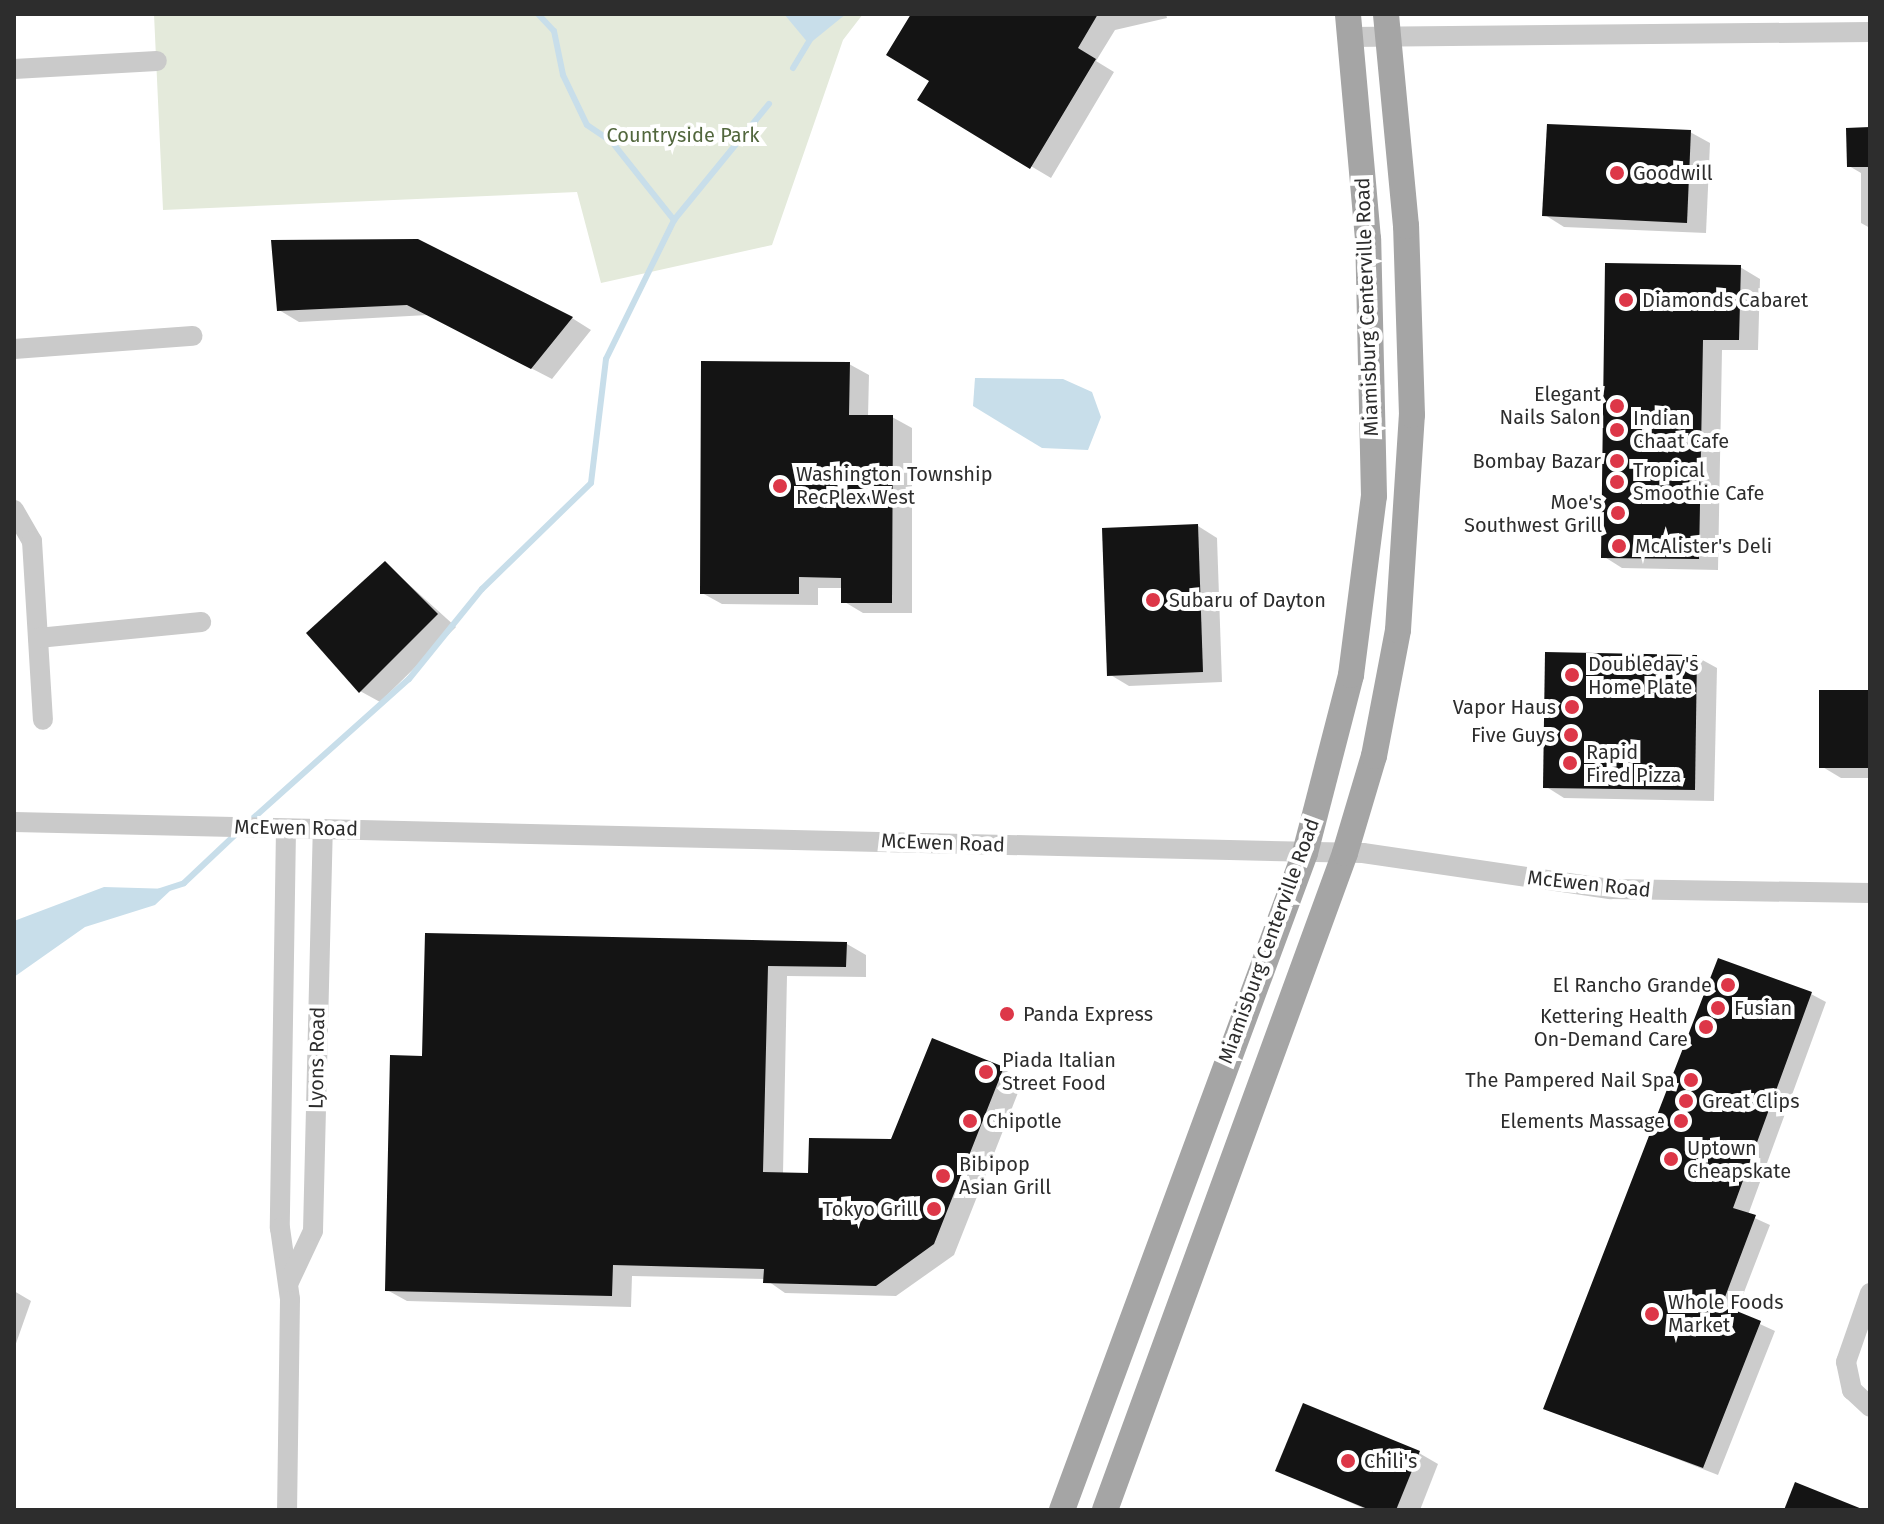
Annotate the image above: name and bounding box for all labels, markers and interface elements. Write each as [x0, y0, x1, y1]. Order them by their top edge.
park label: Countryside Park [607, 123, 759, 147]
place label: Goodwill [1633, 161, 1713, 185]
marker: Goodwill [1608, 164, 1626, 182]
street label: Miamisburg Centerville Road [1350, 177, 1384, 437]
place label: Diamonds Cabaret [1642, 288, 1808, 312]
marker: Diamonds Cabaret [1617, 291, 1635, 309]
place label: Elegant Nails Salon [1500, 382, 1601, 429]
marker: Elegant Nails Salon [1608, 397, 1626, 415]
place label: Indian Chaat Cafe [1633, 406, 1729, 453]
marker: Indian Chaat Cafe [1608, 421, 1626, 439]
place label: Bombay Bazar [1473, 449, 1601, 473]
marker: Bombay Bazar [1608, 452, 1626, 470]
place label: Tropical Smoothie Cafe [1633, 458, 1764, 505]
place label: Washington Township RecPlex West [796, 462, 993, 509]
marker: Tropical Smoothie Cafe [1608, 473, 1626, 491]
marker: Washington Township RecPlex West [771, 477, 789, 495]
place label: Moe's Southwest Grill [1464, 490, 1602, 537]
marker: Moe's Southwest Grill [1609, 504, 1627, 522]
place label: McAlister's Deli [1635, 534, 1772, 558]
marker: McAlister's Deli [1610, 537, 1628, 555]
place label: Subaru of Dayton [1169, 588, 1326, 612]
marker: Subaru of Dayton [1144, 591, 1162, 609]
place label: Doubleday's Home Plate [1588, 652, 1699, 699]
marker: Doubleday's Home Plate [1563, 666, 1581, 684]
place label: Vapor Haus [1453, 695, 1556, 719]
marker: Vapor Haus [1563, 698, 1581, 716]
place label: Five Guys [1471, 723, 1555, 747]
marker: Five Guys [1562, 726, 1580, 744]
place label: Rapid Fired Pizza [1586, 740, 1681, 787]
marker: Rapid Fired Pizza [1561, 754, 1579, 772]
street label: McEwen Road [234, 815, 358, 841]
street label: Miamisburg Centerville Road [1213, 815, 1325, 1067]
street label: McEwen Road [881, 829, 1005, 857]
street label: McEwen Road [1526, 866, 1652, 902]
place label: El Rancho Grande [1552, 973, 1712, 997]
marker: El Rancho Grande [1719, 976, 1737, 994]
place label: Fusian [1734, 996, 1792, 1020]
marker: Fusian [1709, 999, 1727, 1017]
place label: Panda Express [1023, 1002, 1153, 1026]
place label: Kettering Health On-Demand Care [1534, 1004, 1688, 1051]
marker: Panda Express [998, 1005, 1016, 1023]
street label: Lyons Road [304, 1007, 330, 1109]
marker: Kettering Health On-Demand Care [1695, 1016, 1717, 1038]
place label: Piada Italian Street Food [1002, 1048, 1116, 1095]
marker: Piada Italian Street Food [977, 1063, 995, 1081]
place label: The Pampered Nail Spa [1465, 1068, 1675, 1092]
marker: The Pampered Nail Spa [1682, 1071, 1700, 1089]
place label: Great Clips [1702, 1089, 1800, 1113]
marker: Great Clips [1677, 1092, 1695, 1110]
place label: Chipotle [986, 1109, 1062, 1133]
place label: Elements Massage [1500, 1109, 1665, 1133]
marker: Chipotle [961, 1112, 979, 1130]
marker: Elements Massage [1672, 1112, 1690, 1130]
place label: Uptown Cheapskate [1687, 1136, 1791, 1183]
marker: Uptown Cheapskate [1662, 1150, 1680, 1168]
place label: Bibipop Asian Grill [959, 1152, 1051, 1199]
marker: Bibipop Asian Grill [934, 1167, 952, 1185]
place label: Tokyo Grill [822, 1197, 918, 1221]
marker: Tokyo Grill [925, 1200, 943, 1218]
place label: Whole Foods Market [1668, 1290, 1784, 1337]
marker: Whole Foods Market [1643, 1305, 1661, 1323]
place label: Chili's [1364, 1449, 1417, 1473]
marker: Chili's [1339, 1452, 1357, 1470]

